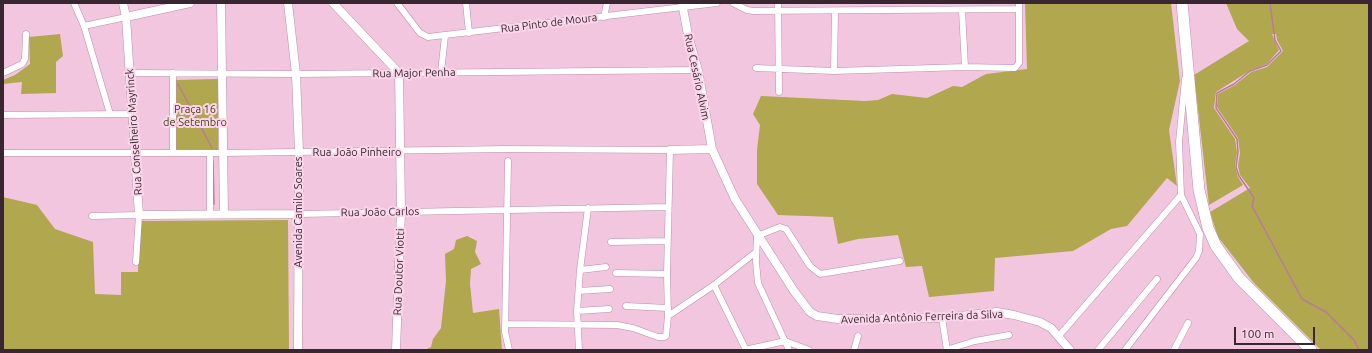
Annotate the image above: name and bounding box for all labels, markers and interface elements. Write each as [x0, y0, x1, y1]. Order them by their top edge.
street label: Rua Pinto de Moura [500, 11, 598, 35]
street label: Rua Cesário Alvim [681, 33, 713, 121]
street label: Rua Major Penha [372, 66, 456, 80]
street label: Rua Conselheiro Mayrinck [123, 68, 145, 196]
park label: Praça 16 de Setembro [163, 102, 227, 128]
street label: Rua João Pinheiro [313, 145, 401, 159]
street label: Avenida Camilo Soares [291, 156, 305, 268]
street label: Rua João Carlos [341, 205, 419, 219]
street label: Rua Doutor Viotti [391, 228, 407, 316]
street label: Avenida Antônio Ferreira da Silva [841, 308, 1003, 326]
scale bar [1236, 319, 1317, 345]
text: 100 m [1241, 327, 1274, 340]

